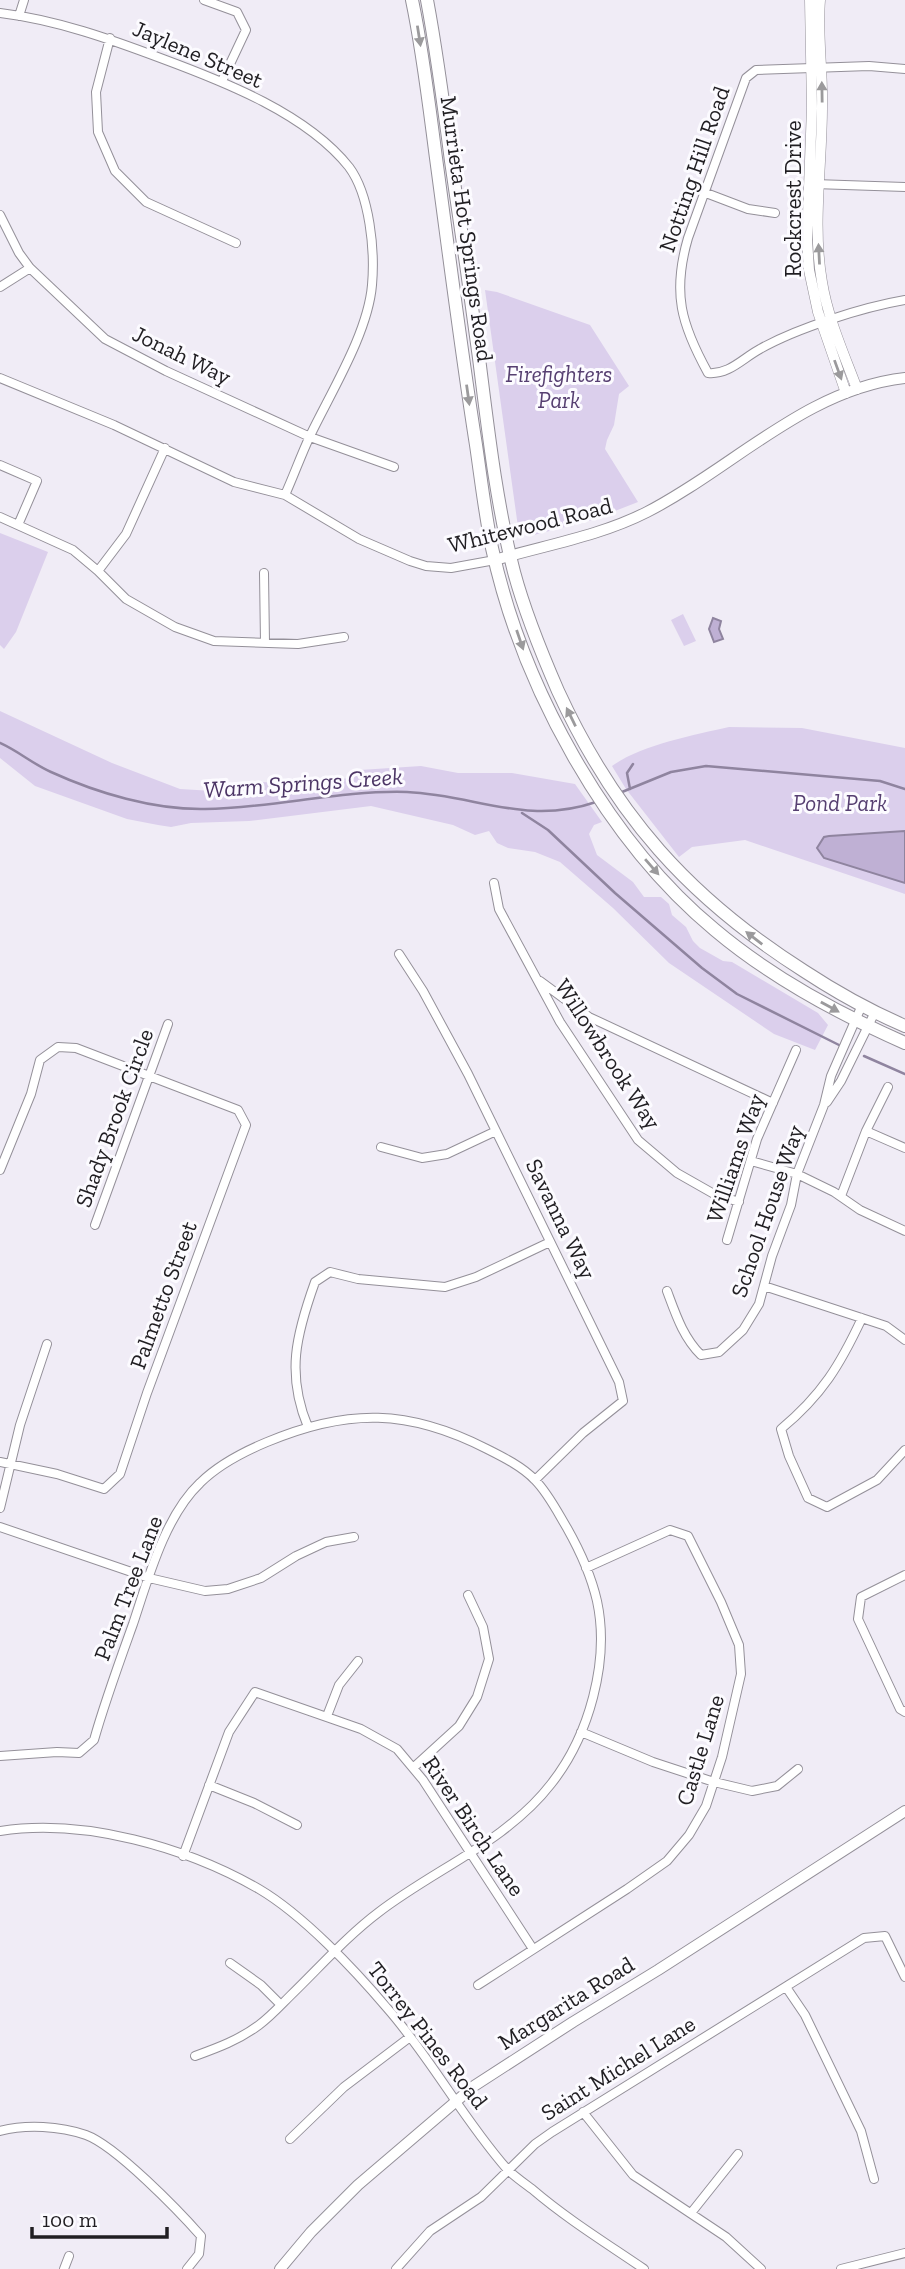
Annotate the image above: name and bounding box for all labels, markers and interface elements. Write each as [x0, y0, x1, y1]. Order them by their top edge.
street label: Jaylene Street [129, 14, 268, 94]
one-way arrow [414, 25, 425, 47]
one-way arrow [816, 80, 828, 102]
street label: Notting Hill Road [653, 82, 736, 256]
street label: Murrieta Hot Springs Road [434, 94, 500, 364]
street label: Rockcrest Drive [779, 121, 807, 277]
one-way arrow [813, 243, 824, 265]
street label: Jonah Way [128, 319, 236, 391]
park label: Firefighters Park [506, 360, 612, 414]
one-way arrow [833, 360, 844, 381]
one-way arrow [463, 384, 474, 406]
street label: Whitewood Road [445, 491, 615, 559]
one-way arrow [515, 630, 526, 651]
one-way arrow [565, 707, 576, 727]
water label: Warm Springs Creek [202, 761, 404, 804]
park label: Pond Park [793, 789, 887, 817]
one-way arrow [644, 859, 659, 876]
one-way arrow [746, 931, 764, 946]
street label: Willowbrook Way [549, 974, 667, 1135]
one-way arrow [820, 1001, 840, 1013]
street label: Shady Brook Circle [69, 1025, 159, 1211]
street label: Williams Way [700, 1090, 770, 1226]
street label: School House Way [724, 1121, 810, 1301]
street label: Savanna Way [520, 1154, 602, 1284]
street label: Palmetto Street [123, 1217, 203, 1373]
street label: Palm Tree Lane [88, 1512, 168, 1664]
street label: Castle Lane [670, 1691, 730, 1809]
street label: River Birch Lane [417, 1751, 531, 1901]
street label: Margarita Road [493, 1950, 639, 2056]
street label: Torrey Pines Road [362, 1956, 494, 2114]
street label: Saint Michel Lane [536, 2009, 700, 2127]
scale bar [32, 2196, 166, 2240]
text: 100 m [42, 2207, 97, 2232]

